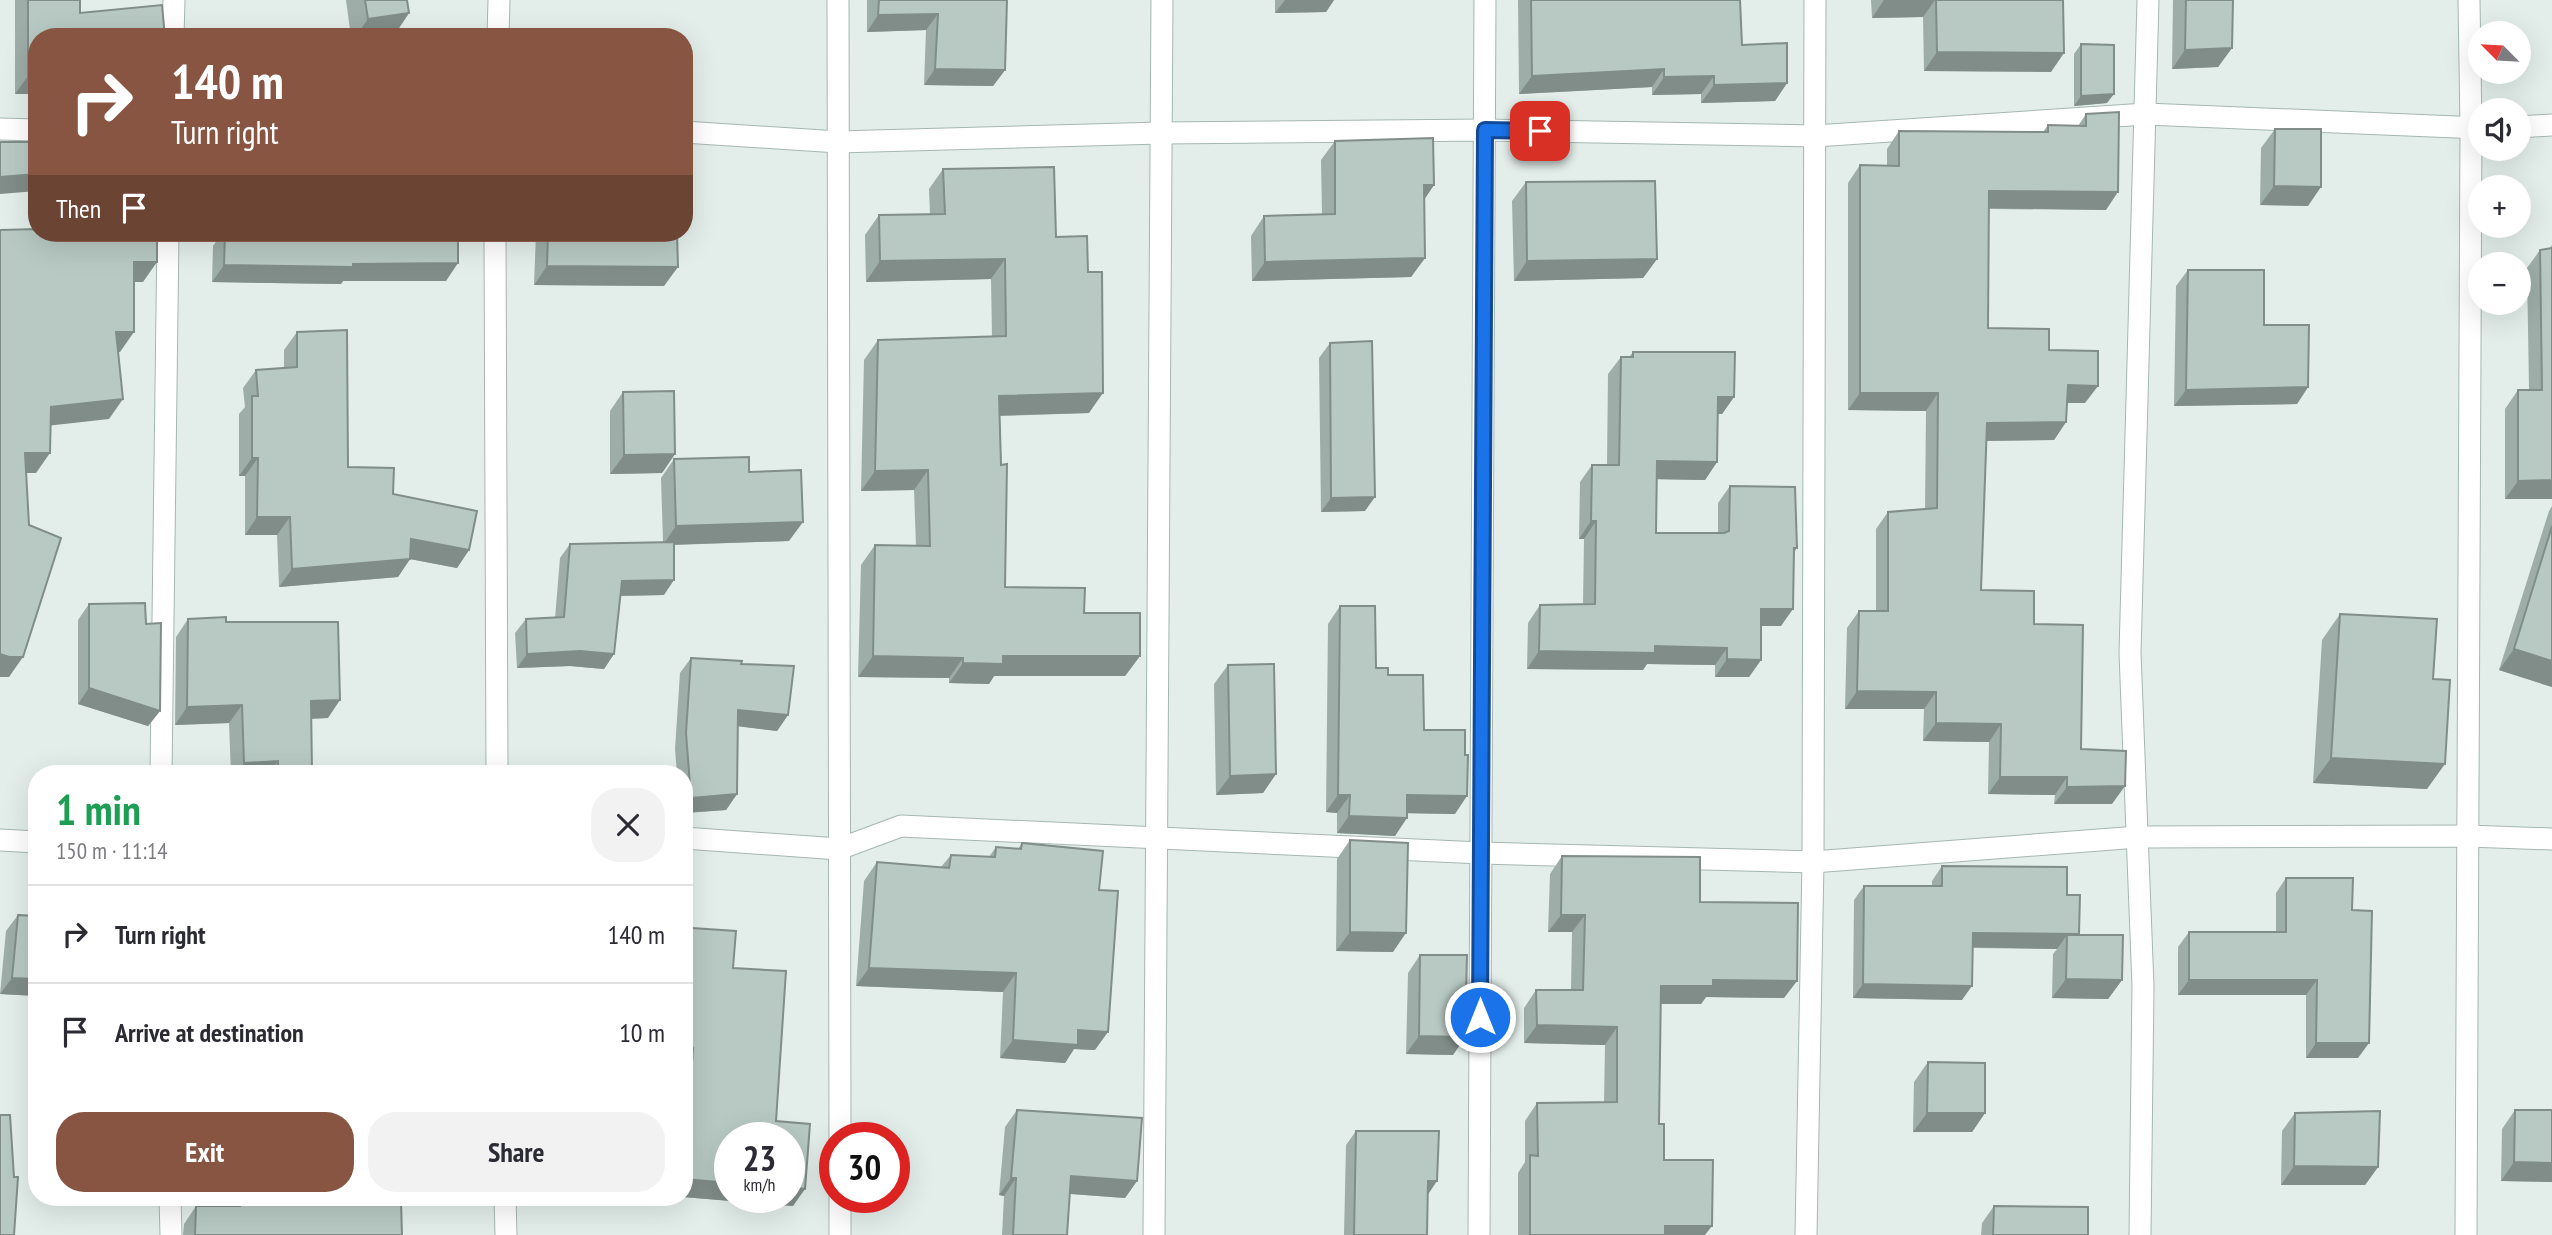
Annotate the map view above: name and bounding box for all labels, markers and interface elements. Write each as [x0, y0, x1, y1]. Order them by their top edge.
north arrow [2468, 21, 2530, 84]
map controls [2468, 21, 2531, 315]
text: 140 m [171, 49, 284, 113]
icon: right [56, 56, 147, 147]
button: sound [2468, 98, 2531, 161]
pin [1510, 101, 1570, 161]
text: Turn right [171, 111, 279, 153]
icon: arrive [1521, 112, 1559, 150]
button: + [2468, 175, 2531, 238]
icon: arrive [115, 189, 153, 227]
text: Then [56, 192, 101, 225]
button: − [2468, 252, 2531, 315]
text: 1 min [56, 782, 141, 837]
button: close [591, 788, 665, 862]
text: 150 m · 11:14 [56, 836, 168, 865]
icon: right [56, 915, 94, 953]
text: Turn right [115, 918, 206, 951]
text: 140 m [607, 918, 665, 951]
position arrow [1443, 980, 1517, 1054]
icon: arrive [56, 1013, 94, 1051]
text: Arrive at destination [115, 1016, 304, 1049]
text: 10 m [619, 1016, 665, 1049]
button: Exit [56, 1112, 354, 1192]
button: Share [368, 1112, 665, 1192]
speed limit sign: 30 [819, 1122, 910, 1213]
text: 23 [743, 1135, 776, 1181]
text: km/h [744, 1173, 775, 1196]

